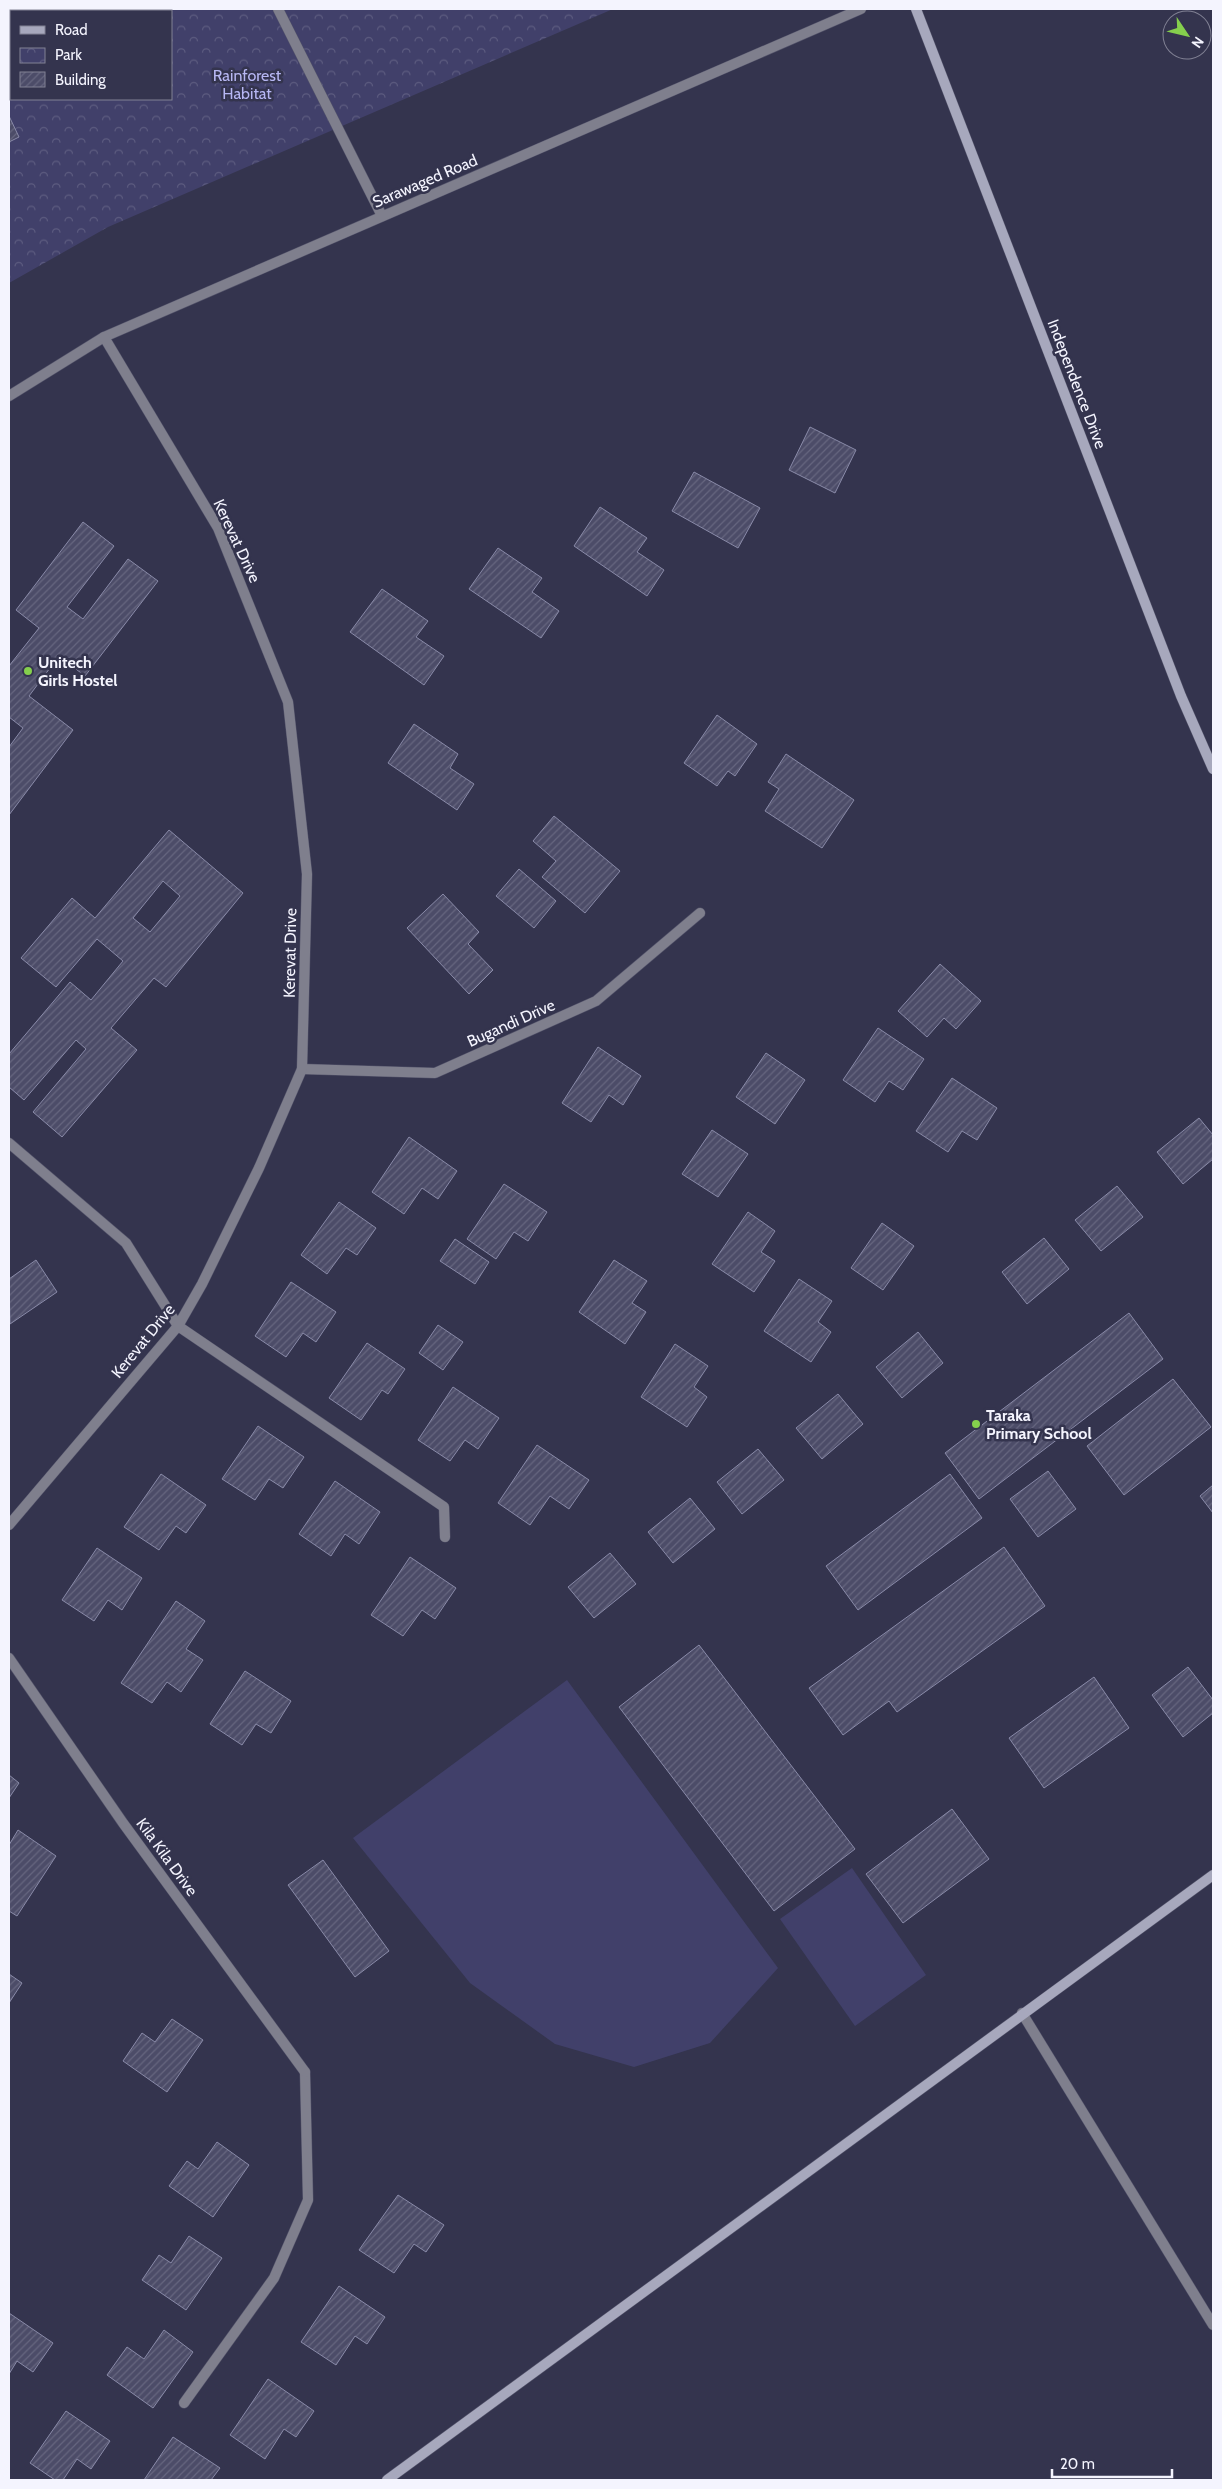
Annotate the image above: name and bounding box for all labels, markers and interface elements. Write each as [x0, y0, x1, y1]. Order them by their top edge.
legend [10, 10, 172, 100]
north arrow [1162, 10, 1212, 60]
text: Road [55, 21, 88, 39]
text: N [1187, 33, 1208, 52]
text: Park [55, 46, 82, 64]
park label: Rainforest Habitat [213, 66, 282, 103]
text: Building [55, 71, 106, 89]
street label: Sarawaged Road [370, 150, 480, 212]
street label: Independence Drive [1044, 317, 1110, 451]
street label: Kerevat Drive [209, 496, 265, 586]
place label: Unitech Girls Hostel [38, 653, 118, 690]
marker: Unitech Girls Hostel [22, 665, 34, 677]
street label: Kerevat Drive [280, 908, 300, 998]
street label: Bugandi Drive [464, 995, 558, 1051]
street label: Kerevat Drive [107, 1300, 179, 1382]
place label: Taraka Primary School [986, 1406, 1092, 1443]
marker: Taraka Primary School [970, 1418, 982, 1430]
street label: Kila Kila Drive [132, 1814, 202, 1900]
scale bar [1052, 2446, 1172, 2478]
text: 20 m [1060, 2455, 1095, 2473]

